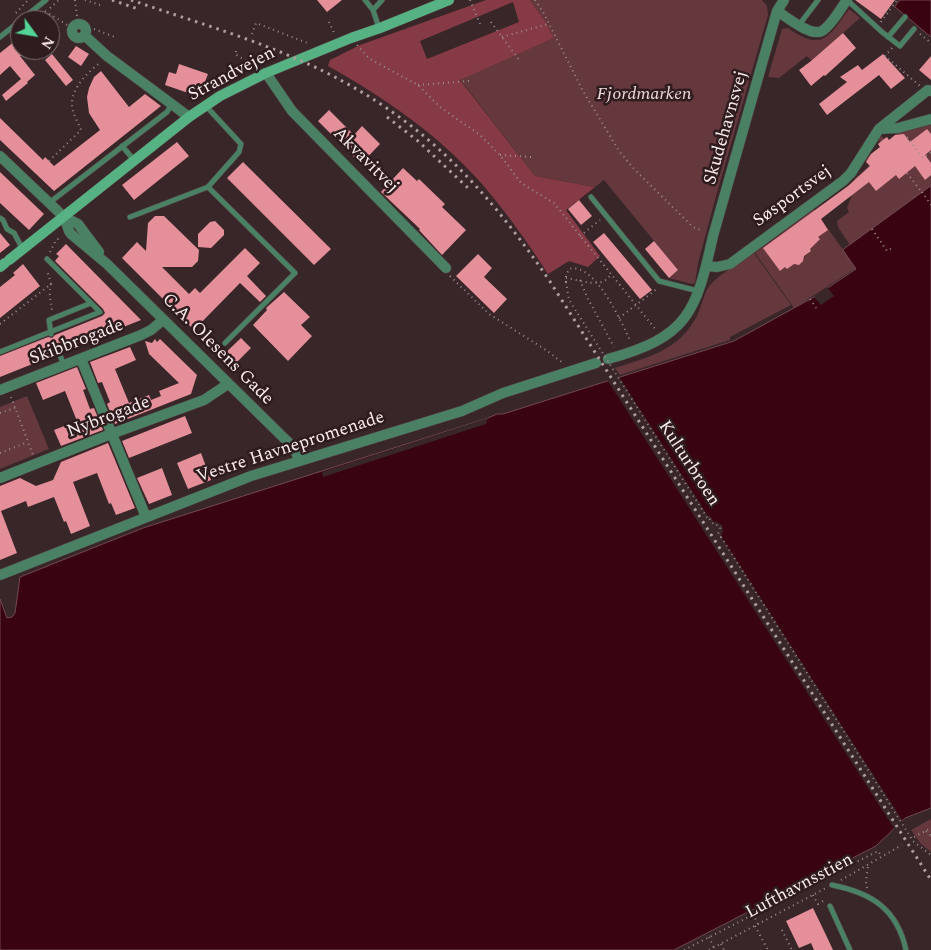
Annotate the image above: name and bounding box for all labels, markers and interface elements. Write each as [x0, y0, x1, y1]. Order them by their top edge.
north arrow [10, 10, 60, 60]
text: N [35, 32, 59, 53]
street label: Strandvejen [185, 43, 279, 107]
street label: Skudehavnsvej [700, 69, 754, 187]
park label: Fjordmarken [596, 84, 692, 106]
street label: Akvavitvej [328, 124, 402, 198]
street label: Søsportsvej [750, 161, 836, 233]
street label: C.A. Olesens Gade [157, 290, 277, 410]
street label: Skibbrogade [27, 315, 127, 371]
street label: Nybrogade [64, 392, 154, 444]
street label: Vestre Havnepromenade [194, 407, 388, 489]
street label: Kulturbroen [652, 417, 724, 511]
street label: Lufthavnsstien [743, 850, 857, 924]

